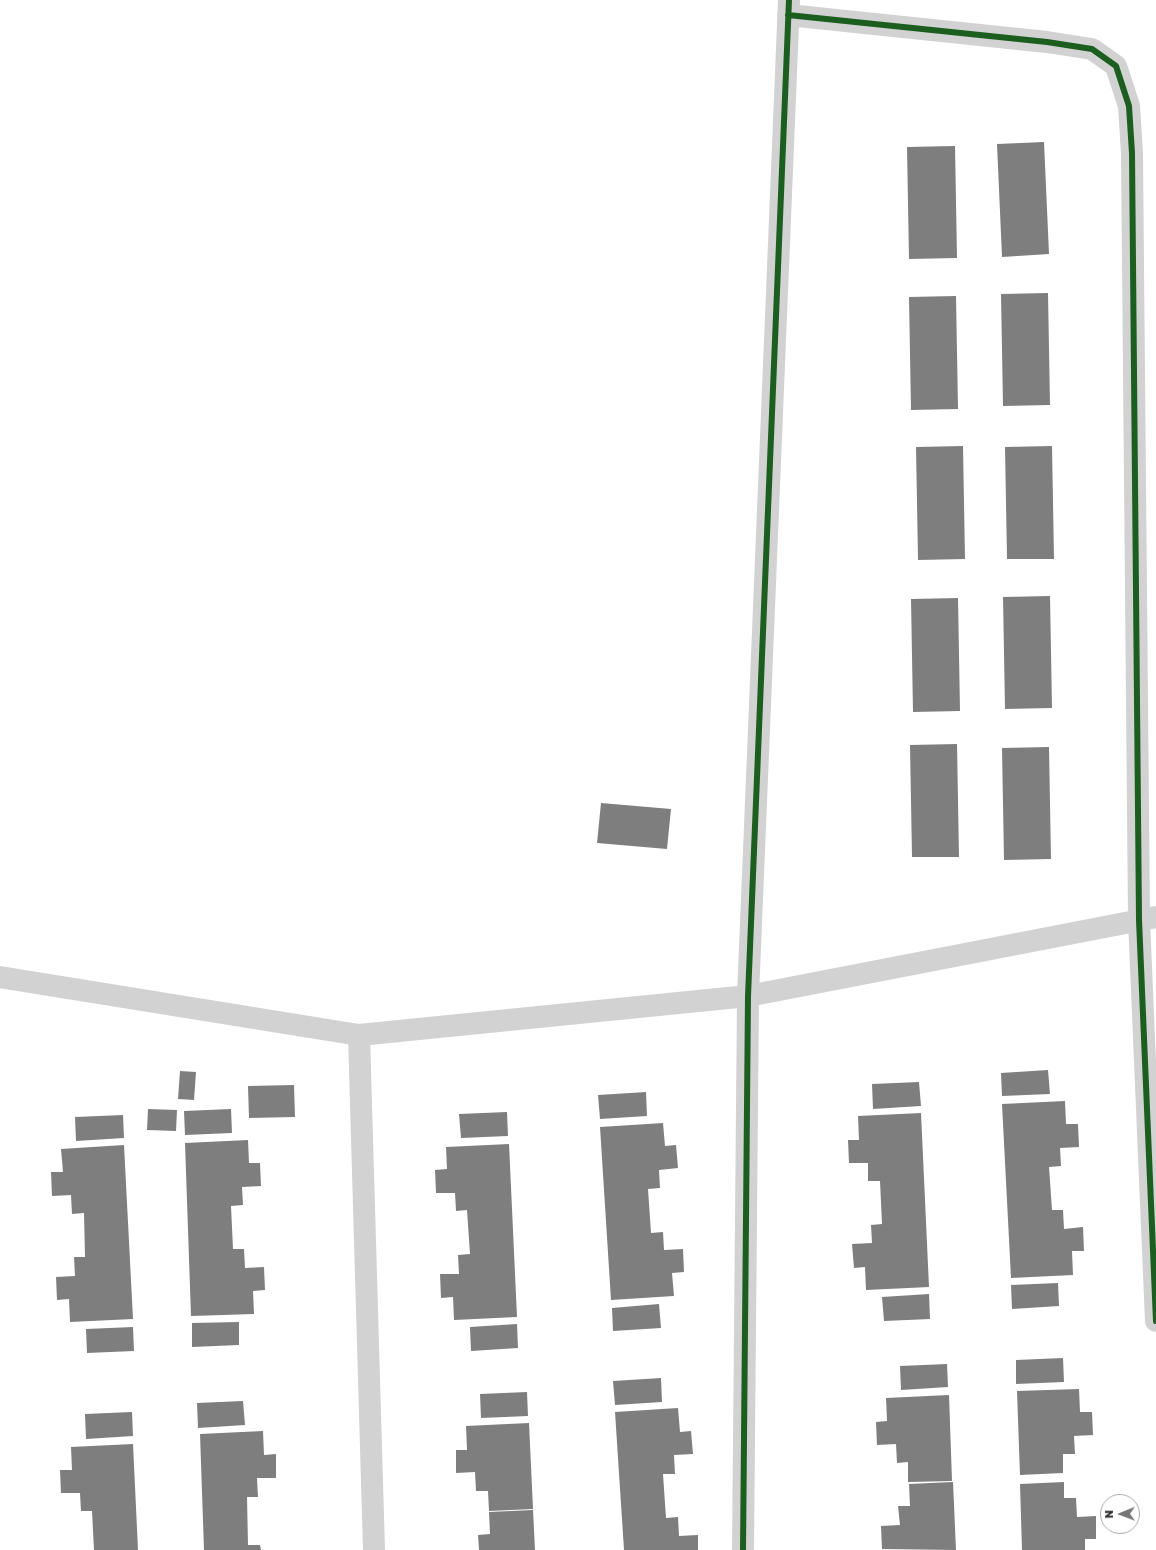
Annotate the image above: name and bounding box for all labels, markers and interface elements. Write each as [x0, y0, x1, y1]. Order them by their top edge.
north arrow [1100, 1494, 1140, 1534]
text: N [1102, 1510, 1115, 1519]

